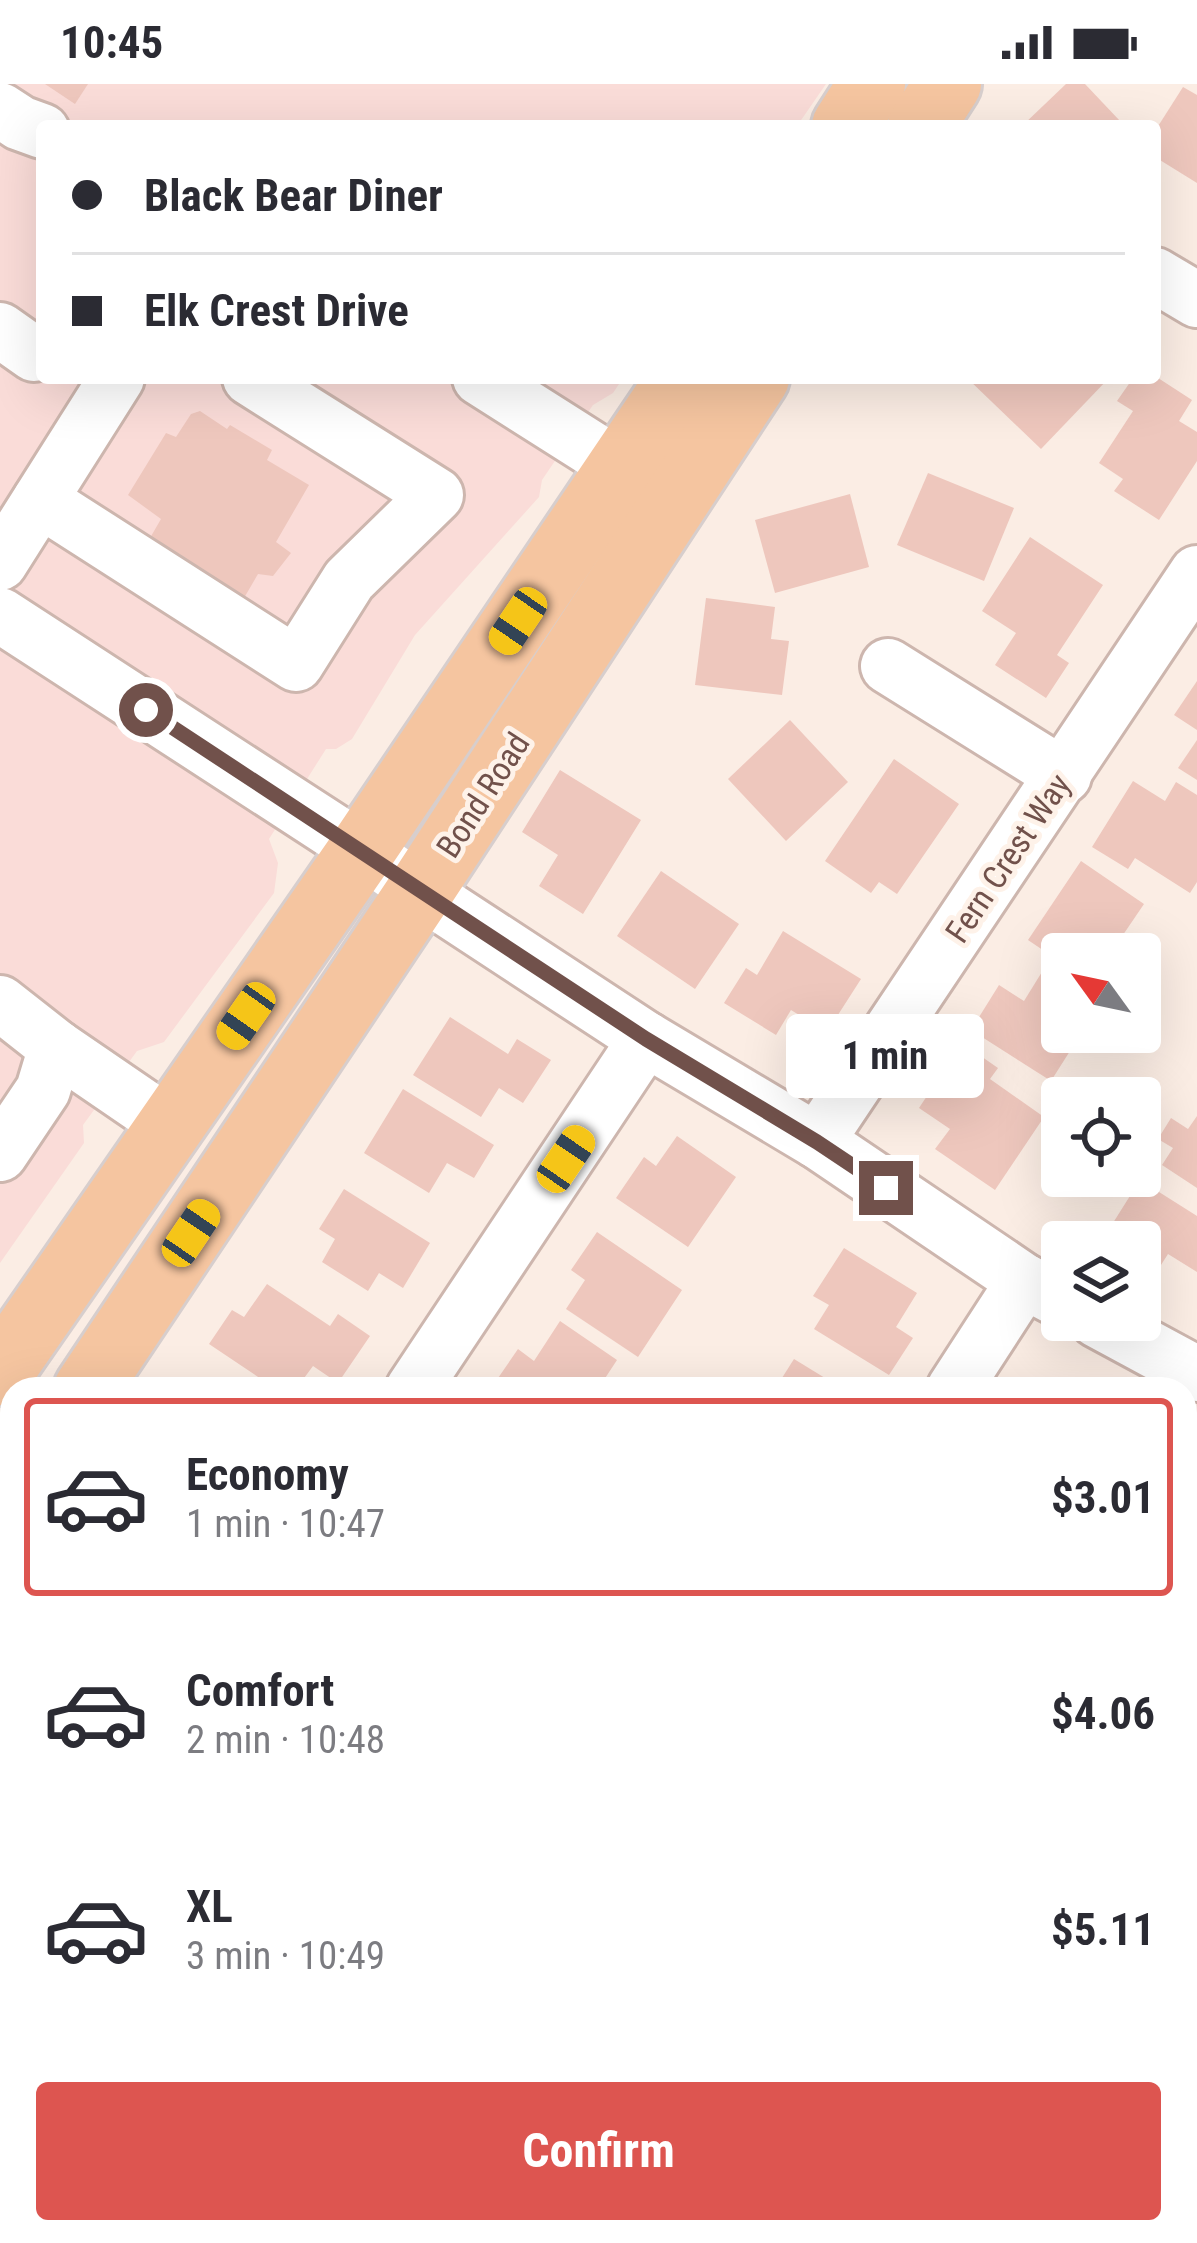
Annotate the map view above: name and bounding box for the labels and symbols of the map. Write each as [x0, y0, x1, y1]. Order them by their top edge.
car [483, 581, 553, 661]
route start [119, 683, 173, 737]
street label: Bond Road [428, 725, 538, 865]
street label: Fern Crest Way [937, 766, 1079, 950]
north arrow [1041, 933, 1161, 1053]
car [211, 976, 281, 1056]
callout: 1 min [787, 1014, 985, 1098]
car [531, 1119, 601, 1199]
route end [859, 1161, 913, 1215]
car [156, 1193, 226, 1273]

